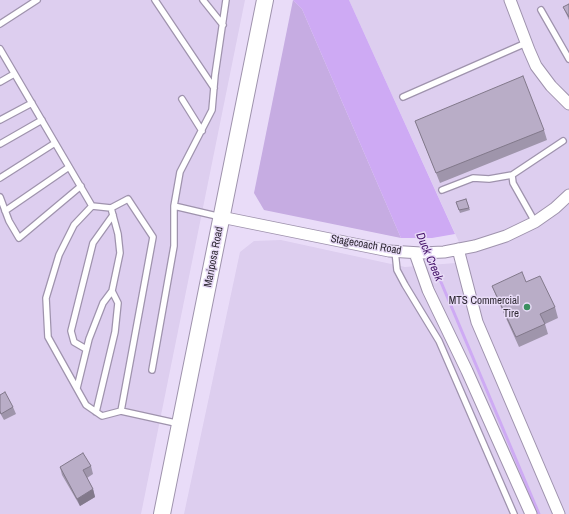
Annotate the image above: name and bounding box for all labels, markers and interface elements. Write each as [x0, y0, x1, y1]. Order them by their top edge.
street label: Mariposa Road [202, 225, 226, 289]
water label: Duck Creek [412, 231, 446, 283]
street label: Stagecoach Road [330, 232, 402, 258]
place label: MTS Commercial Tire [449, 294, 519, 320]
marker: MTS Commercial Tire [522, 302, 532, 312]

